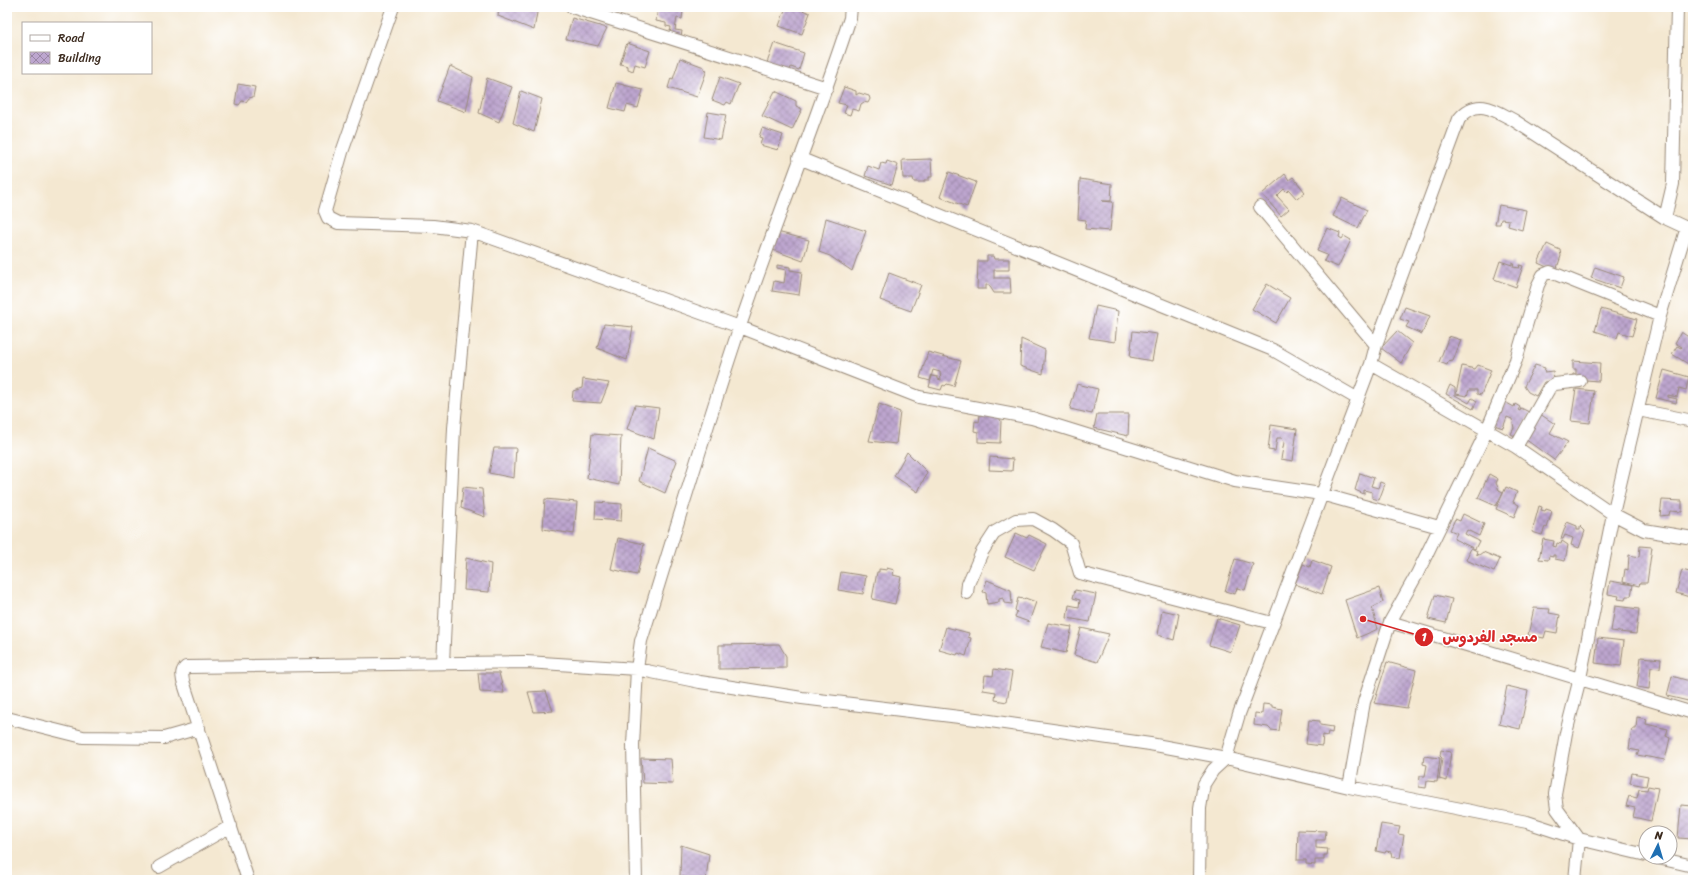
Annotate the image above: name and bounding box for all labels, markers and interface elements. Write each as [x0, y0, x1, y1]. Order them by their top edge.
legend [22, 22, 152, 74]
text: Road [58, 27, 85, 49]
text: Building [58, 47, 101, 69]
callout: مسجد الفردوس [1414, 623, 1546, 650]
text: مسجد الفردوس [1442, 624, 1538, 650]
text: 1 [1421, 626, 1427, 648]
north arrow [1638, 825, 1678, 865]
text: N [1653, 826, 1664, 845]

